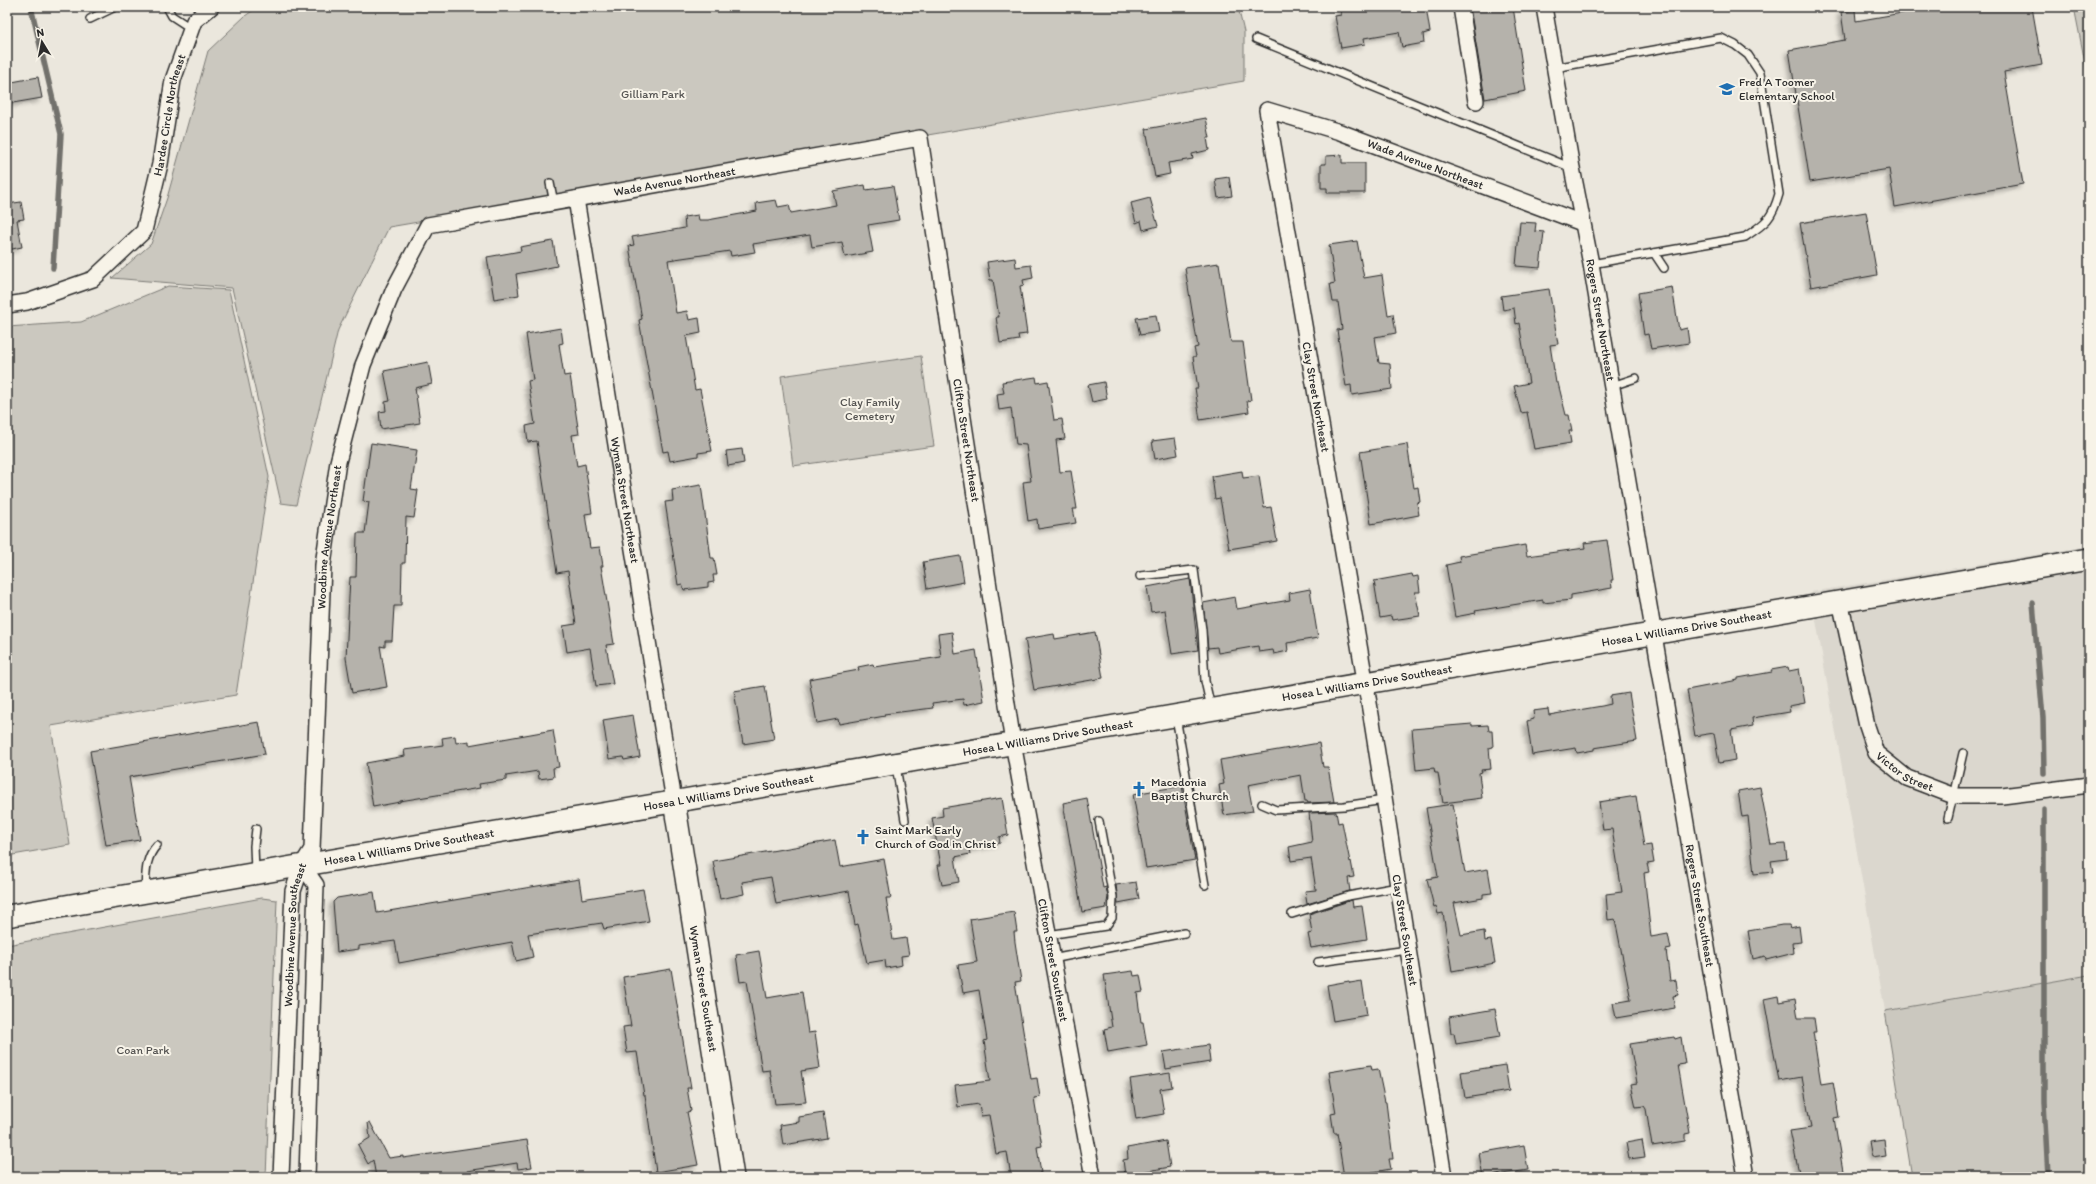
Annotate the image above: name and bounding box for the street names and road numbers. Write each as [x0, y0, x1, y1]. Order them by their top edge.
street label: Hardee Circle Northeast [150, 52, 189, 177]
street label: Wade Avenue Northeast [1365, 136, 1486, 193]
street label: Wade Avenue Northeast [613, 164, 737, 199]
street label: Rogers Street Northeast [1583, 258, 1618, 383]
street label: Clay Street Northeast [1299, 341, 1333, 454]
street label: Clifton Street Northeast [950, 378, 983, 503]
street label: Wyman Street Northeast [608, 436, 642, 565]
street label: Woodbine Avenue Northeast [314, 464, 345, 610]
street label: Hosea L Williams Drive Southeast [1600, 606, 1773, 649]
street label: Hosea L Williams Drive Southeast [1281, 661, 1454, 704]
street label: Hosea L Williams Drive Southeast [962, 716, 1134, 759]
street label: Victor Street [1873, 749, 1936, 795]
street label: Hosea L Williams Drive Southeast [642, 771, 815, 814]
street label: Hosea L Williams Drive Southeast [323, 825, 496, 869]
street label: Rogers Street Southeast [1683, 843, 1717, 968]
street label: Woodbine Avenue Southeast [281, 860, 309, 1007]
street label: Clay Street Southeast [1389, 873, 1421, 987]
street label: Clifton Street Southeast [1035, 897, 1071, 1023]
street label: Wyman Street Southeast [687, 924, 720, 1053]

